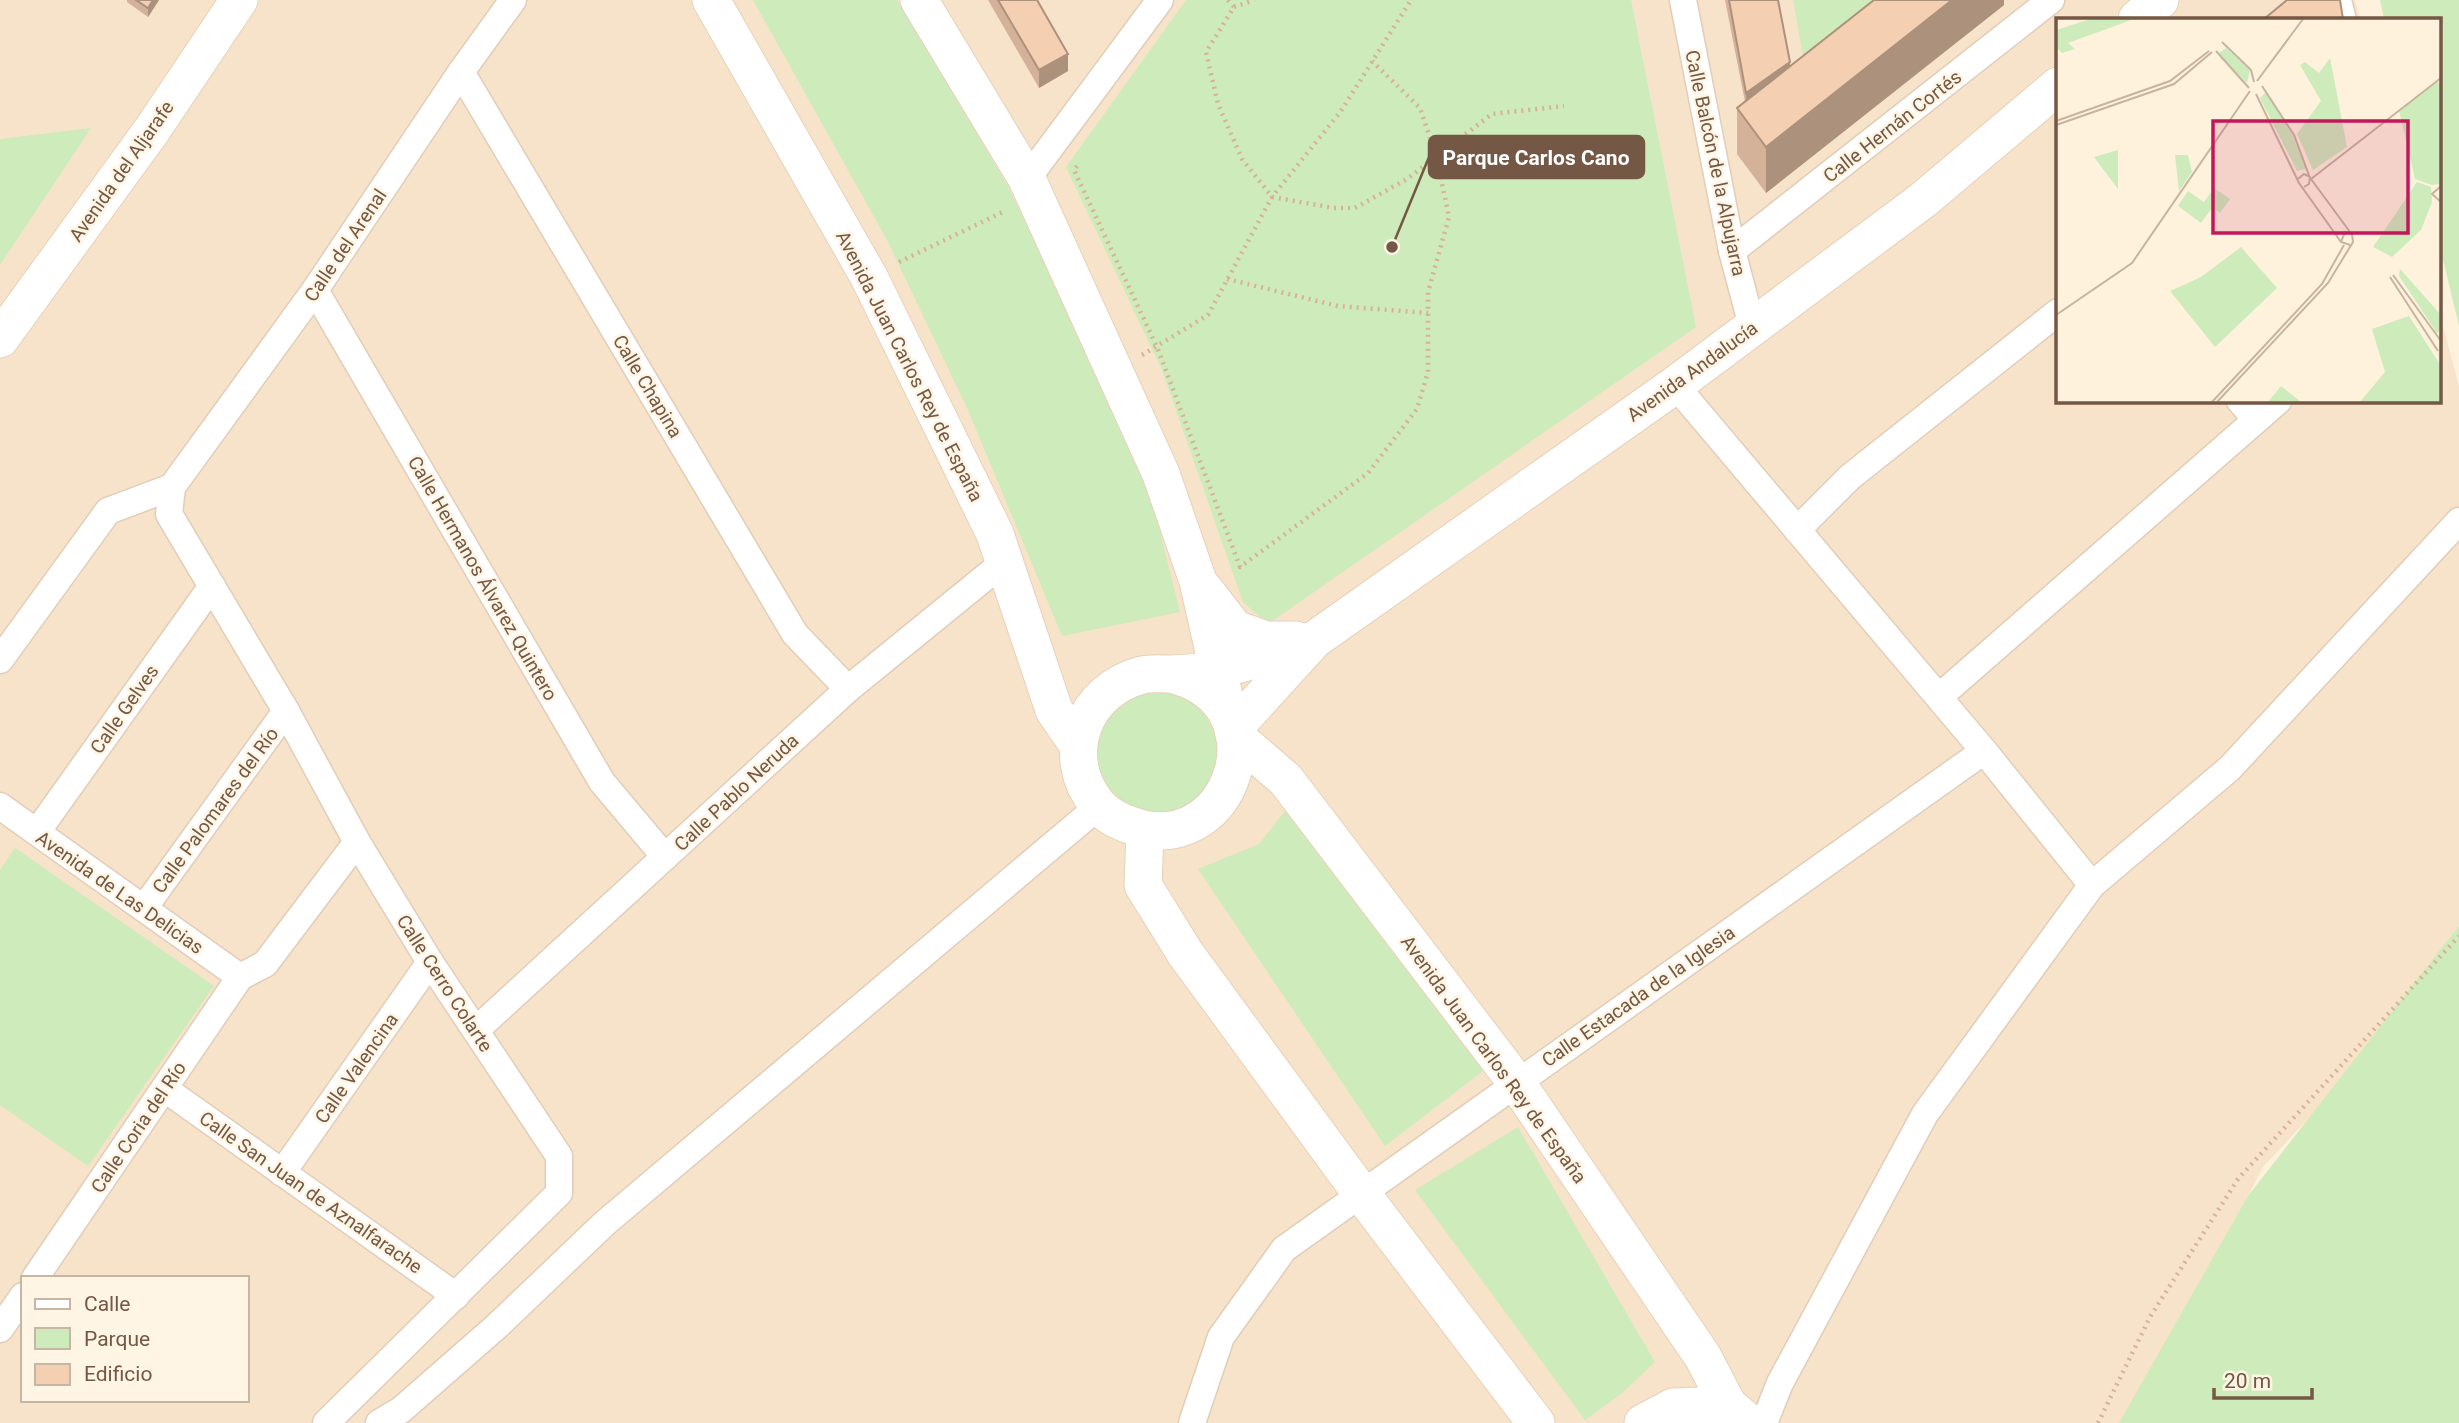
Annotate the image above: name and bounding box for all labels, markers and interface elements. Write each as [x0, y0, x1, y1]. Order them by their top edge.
inset map [2056, 18, 2442, 402]
street label: Calle Balcón de la Alpujarra [1680, 48, 1751, 278]
street label: Calle Hernán Cortés [1819, 65, 1966, 187]
street label: Avenida del Aljarafe [64, 96, 179, 246]
callout: Parque Carlos Cano [1429, 136, 1644, 178]
text: Parque Carlos Cano [1442, 146, 1630, 170]
street label: Calle del Arenal [299, 185, 392, 306]
street label: Avenida Juan Carlos Rey de España [831, 227, 988, 505]
street label: Avenida Andalucía [1622, 316, 1762, 427]
street label: Calle Chapina [608, 331, 687, 442]
street label: Calle Hermanos Álvarez Quintero [403, 452, 562, 705]
street label: Calle Gelves [85, 660, 163, 758]
street label: Calle Palomares del Río [147, 723, 283, 898]
street label: Calle Pablo Neruda [669, 729, 803, 856]
street label: Avenida de Las Delicias [32, 826, 208, 959]
street label: Calle Cerro Colarte [392, 910, 497, 1056]
street label: Calle Estacada de la Iglesia [1537, 921, 1739, 1072]
street label: Avenida Juan Carlos Rey de España [1396, 931, 1591, 1188]
street label: Calle Valencina [310, 1009, 403, 1128]
street label: Calle Coria del Río [86, 1057, 191, 1197]
street label: Calle San Juan de Aznalfarache [195, 1106, 427, 1278]
legend [21, 1276, 248, 1402]
text: Calle [84, 1292, 130, 1316]
text: Parque [84, 1327, 150, 1351]
scale bar [2214, 1356, 2312, 1400]
text: Edificio [84, 1362, 152, 1386]
text: 20 m [2224, 1369, 2271, 1393]

